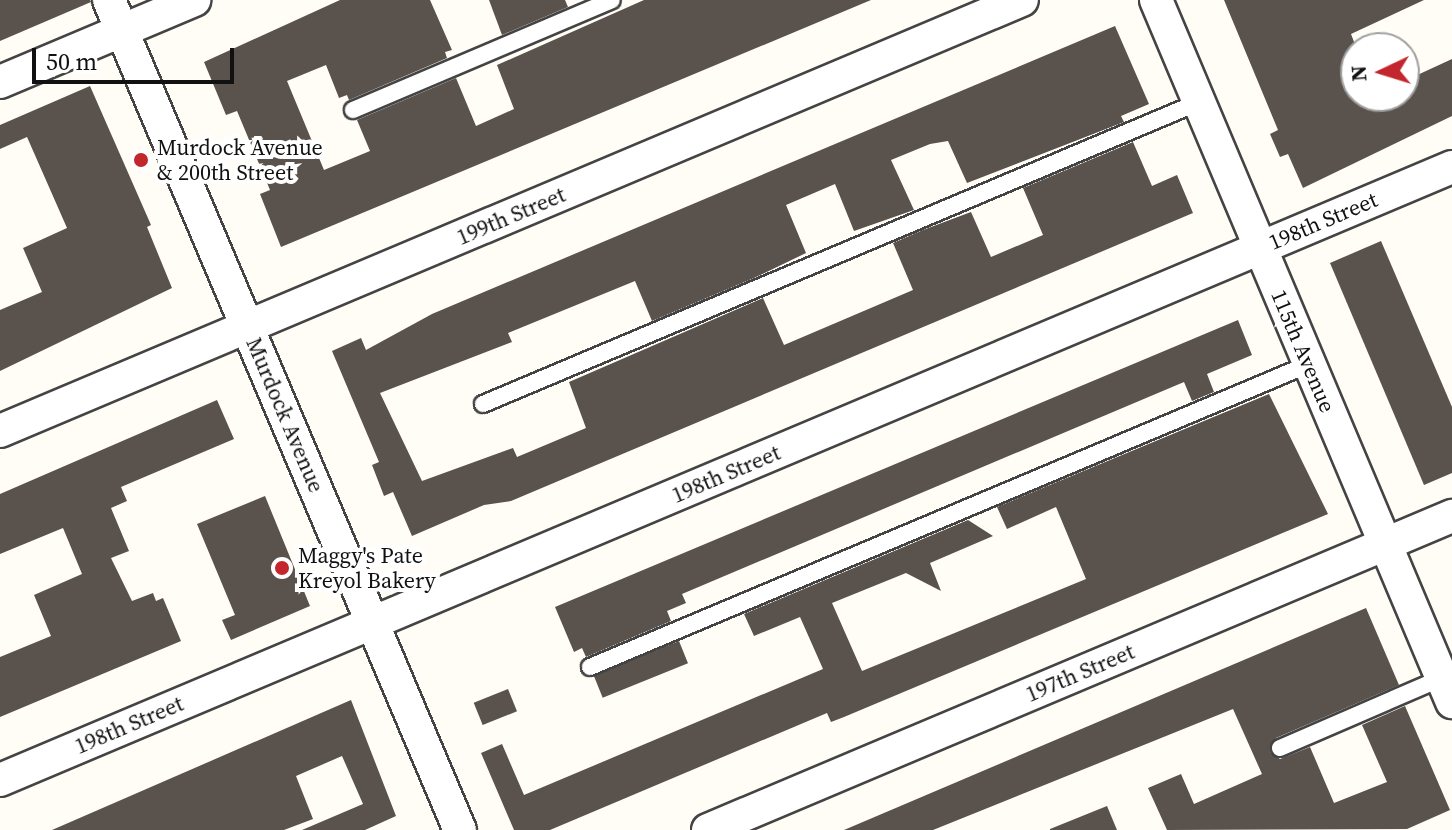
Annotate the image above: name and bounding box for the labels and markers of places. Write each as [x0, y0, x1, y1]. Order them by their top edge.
place label: Murdock Avenue & 200th Street [157, 134, 323, 186]
marker: Murdock Avenue & 200th Street [132, 151, 150, 169]
place label: Maggy's Pate Kreyol Bakery [298, 542, 436, 594]
marker: Maggy's Pate Kreyol Bakery [273, 559, 291, 577]

